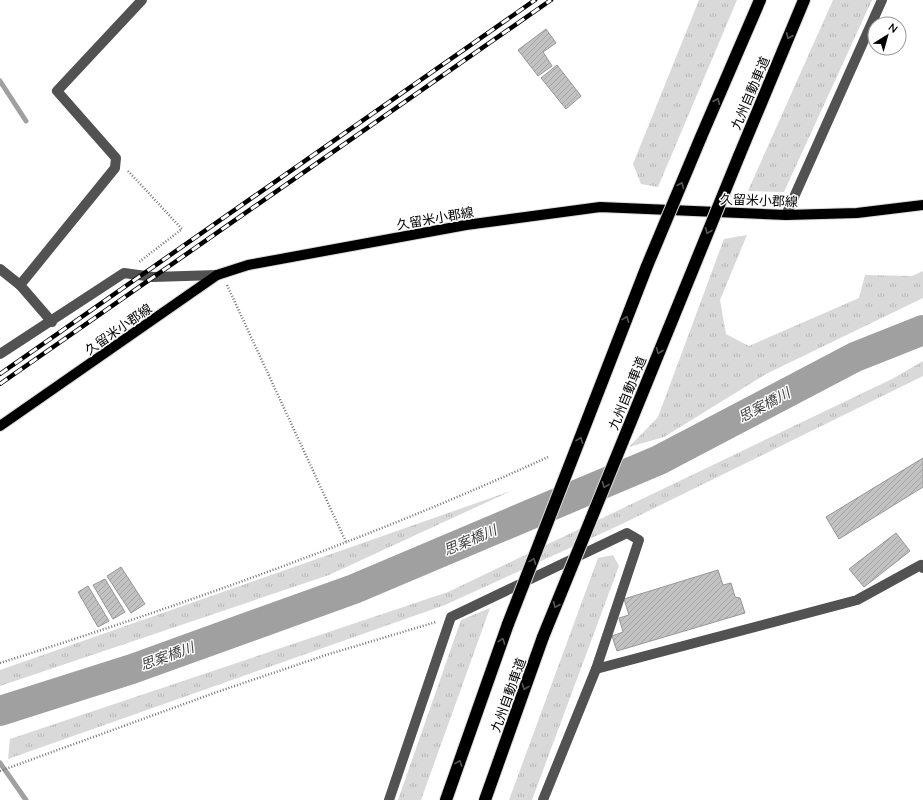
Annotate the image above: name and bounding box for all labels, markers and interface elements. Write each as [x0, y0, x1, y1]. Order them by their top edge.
north arrow [867, 16, 907, 56]
text: N [886, 20, 900, 36]
one-way arrow [786, 31, 794, 39]
street label: 九州自動車道 [727, 54, 773, 132]
one-way arrow [712, 98, 720, 105]
one-way arrow [676, 182, 684, 190]
street label: 久留米小郡線 [720, 191, 798, 209]
street label: 久留米小郡線 [395, 203, 475, 233]
one-way arrow [705, 227, 713, 234]
street label: 久留米小郡線 [81, 300, 155, 358]
one-way arrow [622, 315, 630, 322]
one-way arrow [656, 348, 664, 355]
street label: 九州自動車道 [605, 354, 649, 432]
water label: 思案橋川 [735, 383, 795, 426]
one-way arrow [575, 437, 583, 444]
one-way arrow [602, 480, 610, 488]
water label: 思案橋川 [441, 520, 501, 559]
one-way arrow [528, 558, 536, 565]
one-way arrow [553, 602, 561, 609]
water label: 思案橋川 [138, 637, 198, 674]
one-way arrow [498, 637, 506, 644]
street label: 九州自動車道 [487, 656, 529, 734]
one-way arrow [522, 684, 530, 691]
one-way arrow [454, 760, 462, 767]

